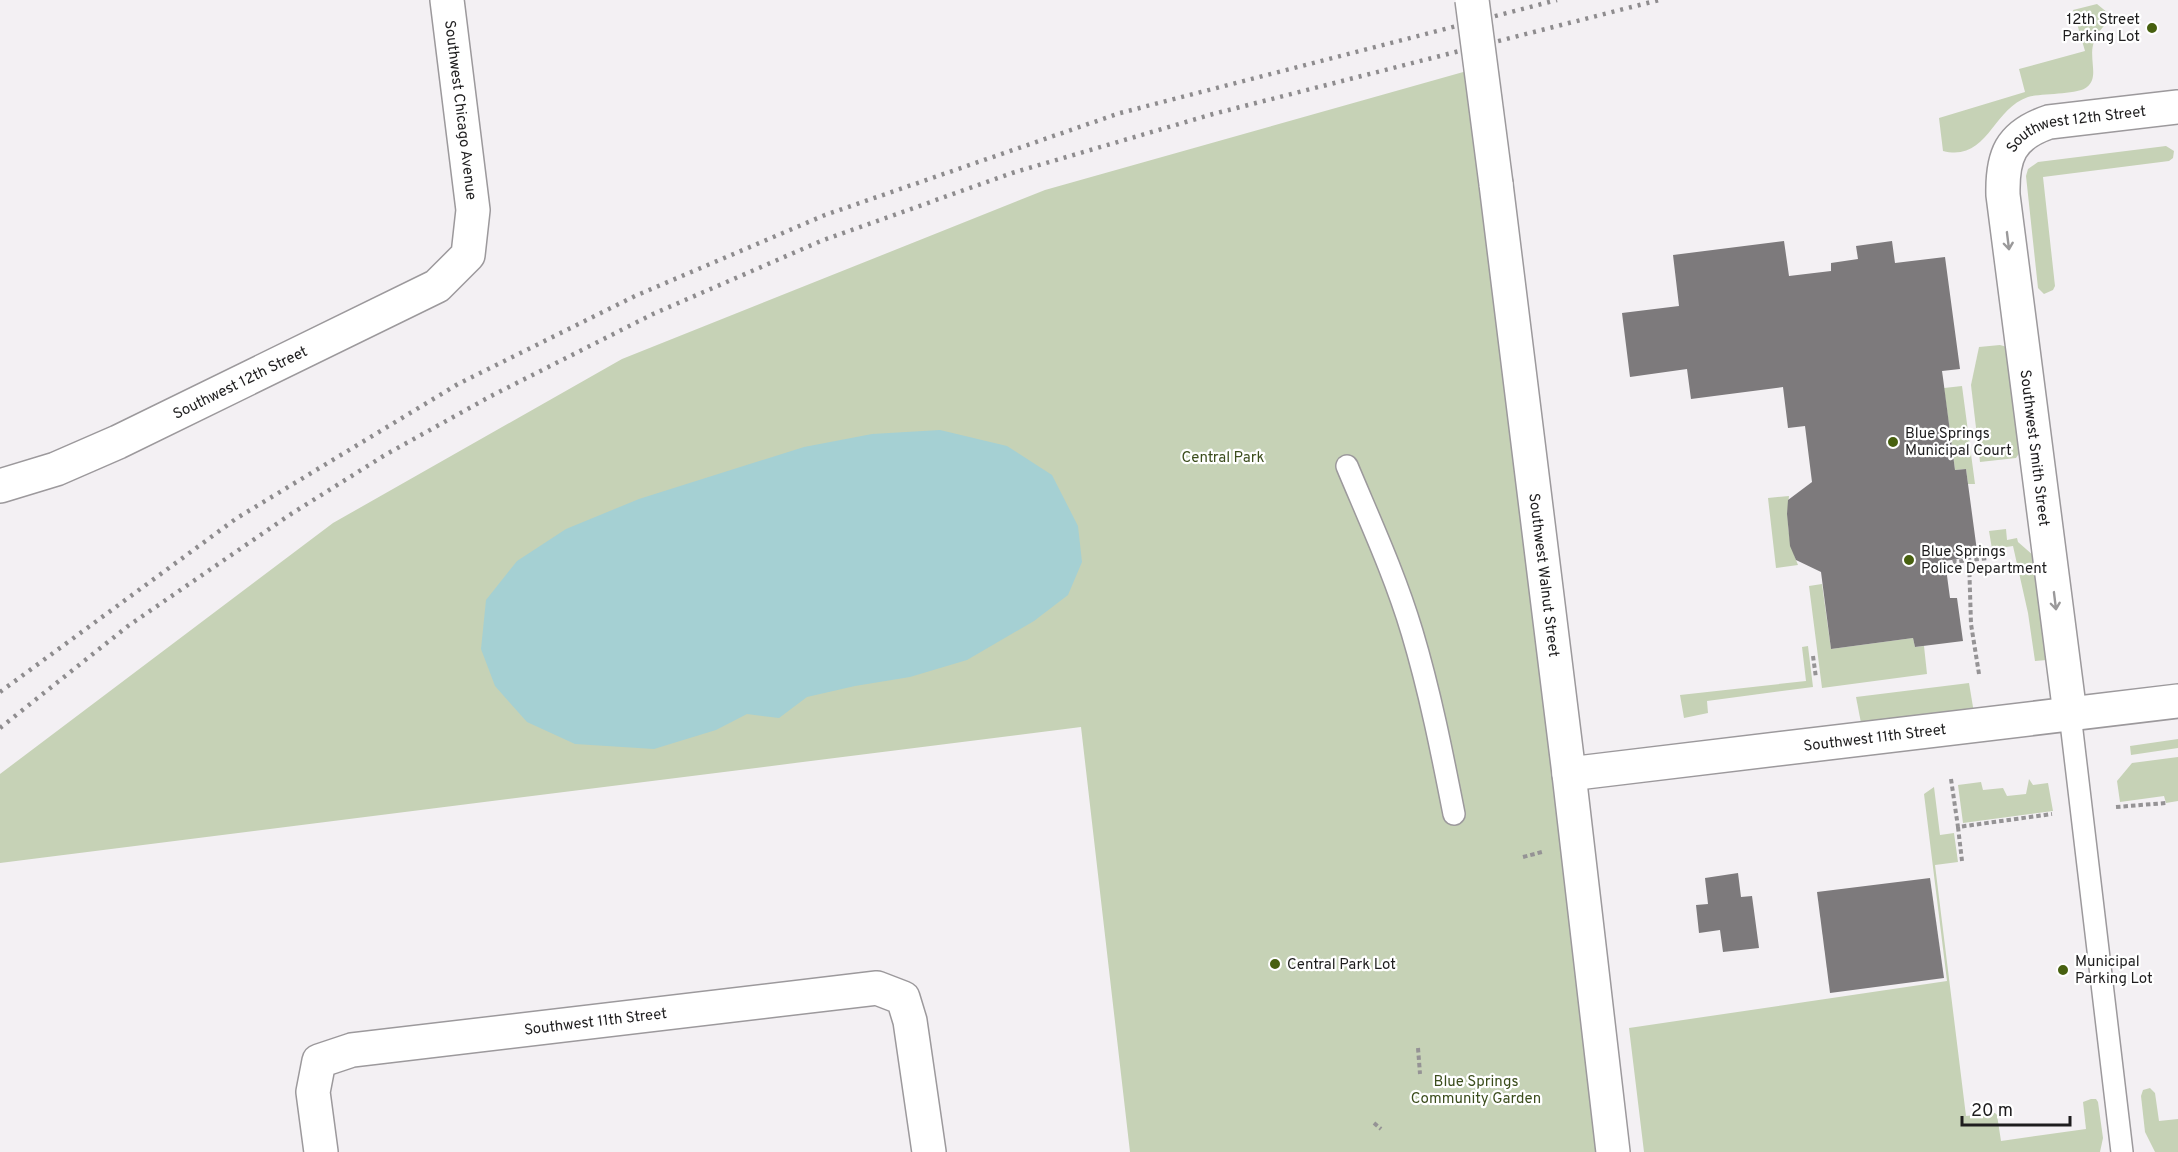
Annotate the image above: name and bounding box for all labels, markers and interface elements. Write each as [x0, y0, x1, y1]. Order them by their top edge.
place label: 12th Street Parking Lot [2062, 11, 2140, 47]
street label: Southwest Chicago Avenue [439, 19, 480, 201]
marker: 12th Street Parking Lot [2145, 21, 2159, 35]
street label: Southwest 12th Street [2003, 103, 2147, 157]
one-way arrow [2003, 230, 2014, 250]
street label: Southwest 12th Street [170, 343, 311, 425]
street label: Southwest Smith Street [2014, 369, 2053, 528]
place label: Blue Springs Municipal Court [1905, 425, 2012, 461]
marker: Blue Springs Municipal Court [1886, 435, 1900, 449]
park label: Central Park [1181, 449, 1265, 468]
street label: Southwest Walnut Street [1523, 492, 1562, 658]
place label: Blue Springs Police Department [1921, 543, 2047, 579]
marker: Blue Springs Police Department [1902, 553, 1916, 567]
one-way arrow [2050, 590, 2061, 610]
street label: Southwest 11th Street [1803, 721, 1947, 757]
place label: Municipal Parking Lot [2075, 953, 2153, 989]
place label: Central Park Lot [1287, 956, 1396, 975]
marker: Central Park Lot [1268, 957, 1282, 971]
marker: Municipal Parking Lot [2056, 963, 2070, 977]
street label: Southwest 11th Street [523, 1005, 668, 1041]
park label: Blue Springs Community Garden [1411, 1073, 1541, 1109]
scale bar [1962, 1089, 2070, 1127]
text: 20 m [1971, 1100, 2013, 1123]

